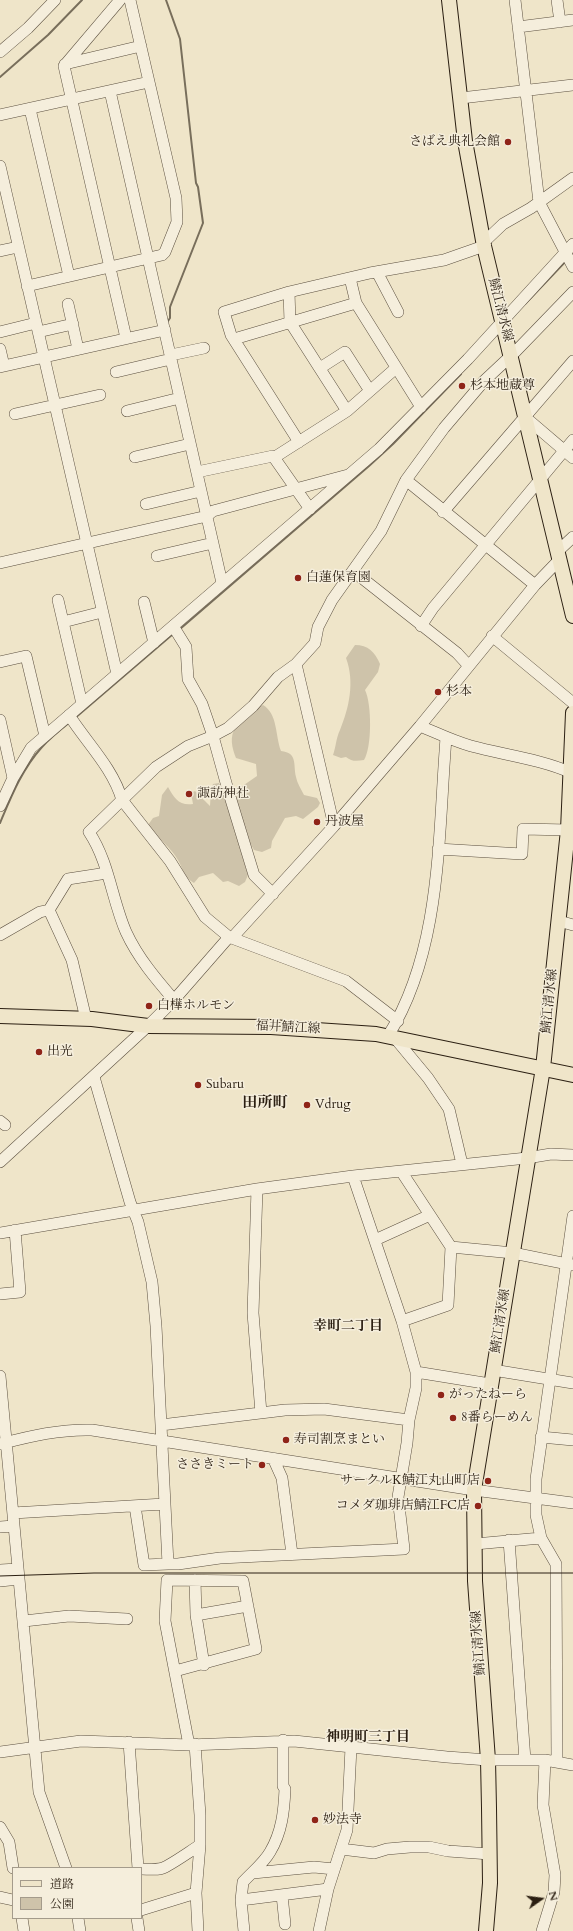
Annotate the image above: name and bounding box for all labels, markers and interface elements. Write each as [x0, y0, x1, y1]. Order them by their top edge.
place label: さばえ典礼会館 [409, 134, 500, 150]
marker: さばえ典礼会館 [503, 137, 513, 147]
street label: 鯖江清水線 [485, 277, 515, 343]
place label: 杉本地蔵尊 [470, 378, 535, 394]
marker: 杉本地蔵尊 [457, 381, 467, 391]
place label: 白蓮保育園 [306, 570, 371, 586]
marker: 白蓮保育園 [293, 573, 303, 583]
place label: 杉本 [446, 684, 472, 700]
marker: 杉本 [433, 687, 443, 697]
place label: 諏訪神社 [197, 786, 249, 802]
marker: 諏訪神社 [184, 789, 194, 799]
place label: 丹波屋 [325, 814, 364, 830]
marker: 丹波屋 [312, 817, 322, 827]
street label: 鯖江清水線 [539, 968, 561, 1034]
place label: 白樺ホルモン [157, 998, 235, 1014]
marker: 白樺ホルモン [144, 1001, 154, 1011]
street label: 福井鯖江線 [255, 1019, 321, 1037]
place label: 出光 [47, 1044, 73, 1060]
marker: 出光 [34, 1047, 44, 1057]
place label: Subaru [206, 1077, 244, 1093]
marker: Subaru [193, 1080, 203, 1090]
district label: 田所町 [243, 1095, 287, 1113]
place label: Vdrug [315, 1097, 351, 1113]
marker: Vdrug [302, 1100, 312, 1110]
street label: 鯖江清水線 [488, 1288, 514, 1354]
district label: 幸町二丁目 [313, 1319, 383, 1335]
place label: がったねーら [449, 1387, 527, 1403]
marker: がったねーら [436, 1390, 446, 1400]
place label: 8番らーめん [461, 1410, 533, 1426]
marker: 8番らーめん [448, 1413, 458, 1423]
place label: 寿司割烹まとい [294, 1432, 385, 1448]
marker: 寿司割烹まとい [281, 1435, 291, 1445]
place label: ささきミート [176, 1457, 254, 1473]
marker: ささきミート [257, 1460, 267, 1470]
place label: サークルK鯖江丸山町店 [340, 1473, 480, 1489]
marker: サークルK鯖江丸山町店 [483, 1476, 493, 1486]
place label: コメダ珈琲店鯖江FC店 [336, 1498, 470, 1514]
marker: コメダ珈琲店鯖江FC店 [473, 1501, 483, 1511]
street label: 鯖江清水線 [469, 1610, 489, 1676]
district label: 神明町三丁目 [326, 1730, 410, 1746]
place label: 妙法寺 [323, 1812, 362, 1828]
marker: 妙法寺 [310, 1815, 320, 1825]
legend [12, 1867, 142, 1919]
text: 道路 [50, 1876, 74, 1892]
north arrow [521, 1879, 561, 1919]
text: N [545, 1890, 562, 1902]
text: 公園 [50, 1896, 74, 1912]

